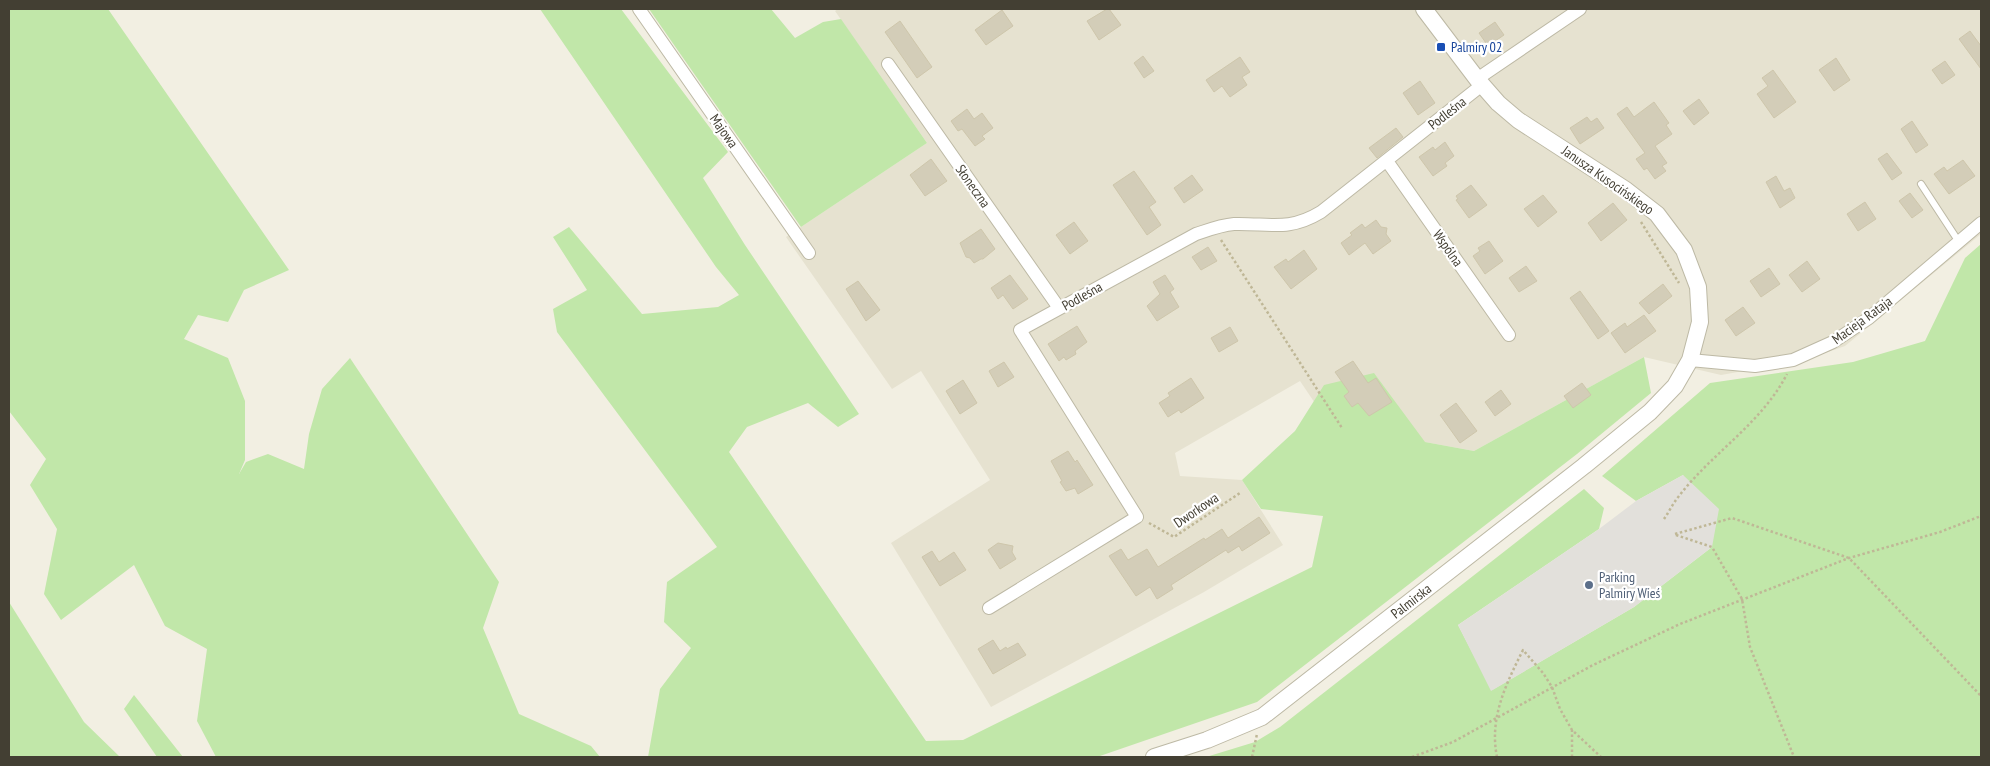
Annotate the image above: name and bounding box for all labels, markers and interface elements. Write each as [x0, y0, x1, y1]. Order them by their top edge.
place label: Palmiry 02 [1451, 38, 1502, 56]
marker: Palmiry 02 [1435, 41, 1447, 53]
street label: Podleśna [1424, 93, 1470, 133]
street label: Majowa [706, 111, 742, 151]
street label: Janusza Kusocińskiego [1558, 141, 1657, 218]
street label: Słoneczna [952, 161, 994, 211]
street label: Wspólna [1429, 226, 1467, 270]
street label: Podleśna [1059, 278, 1105, 314]
street label: Macieja Rataja [1828, 292, 1896, 348]
street label: Dworkowa [1170, 488, 1222, 532]
place label: Parking Palmiry Wieś [1599, 568, 1661, 602]
marker: Parking Palmiry Wieś [1583, 579, 1595, 591]
street label: Palmirska [1387, 580, 1435, 622]

